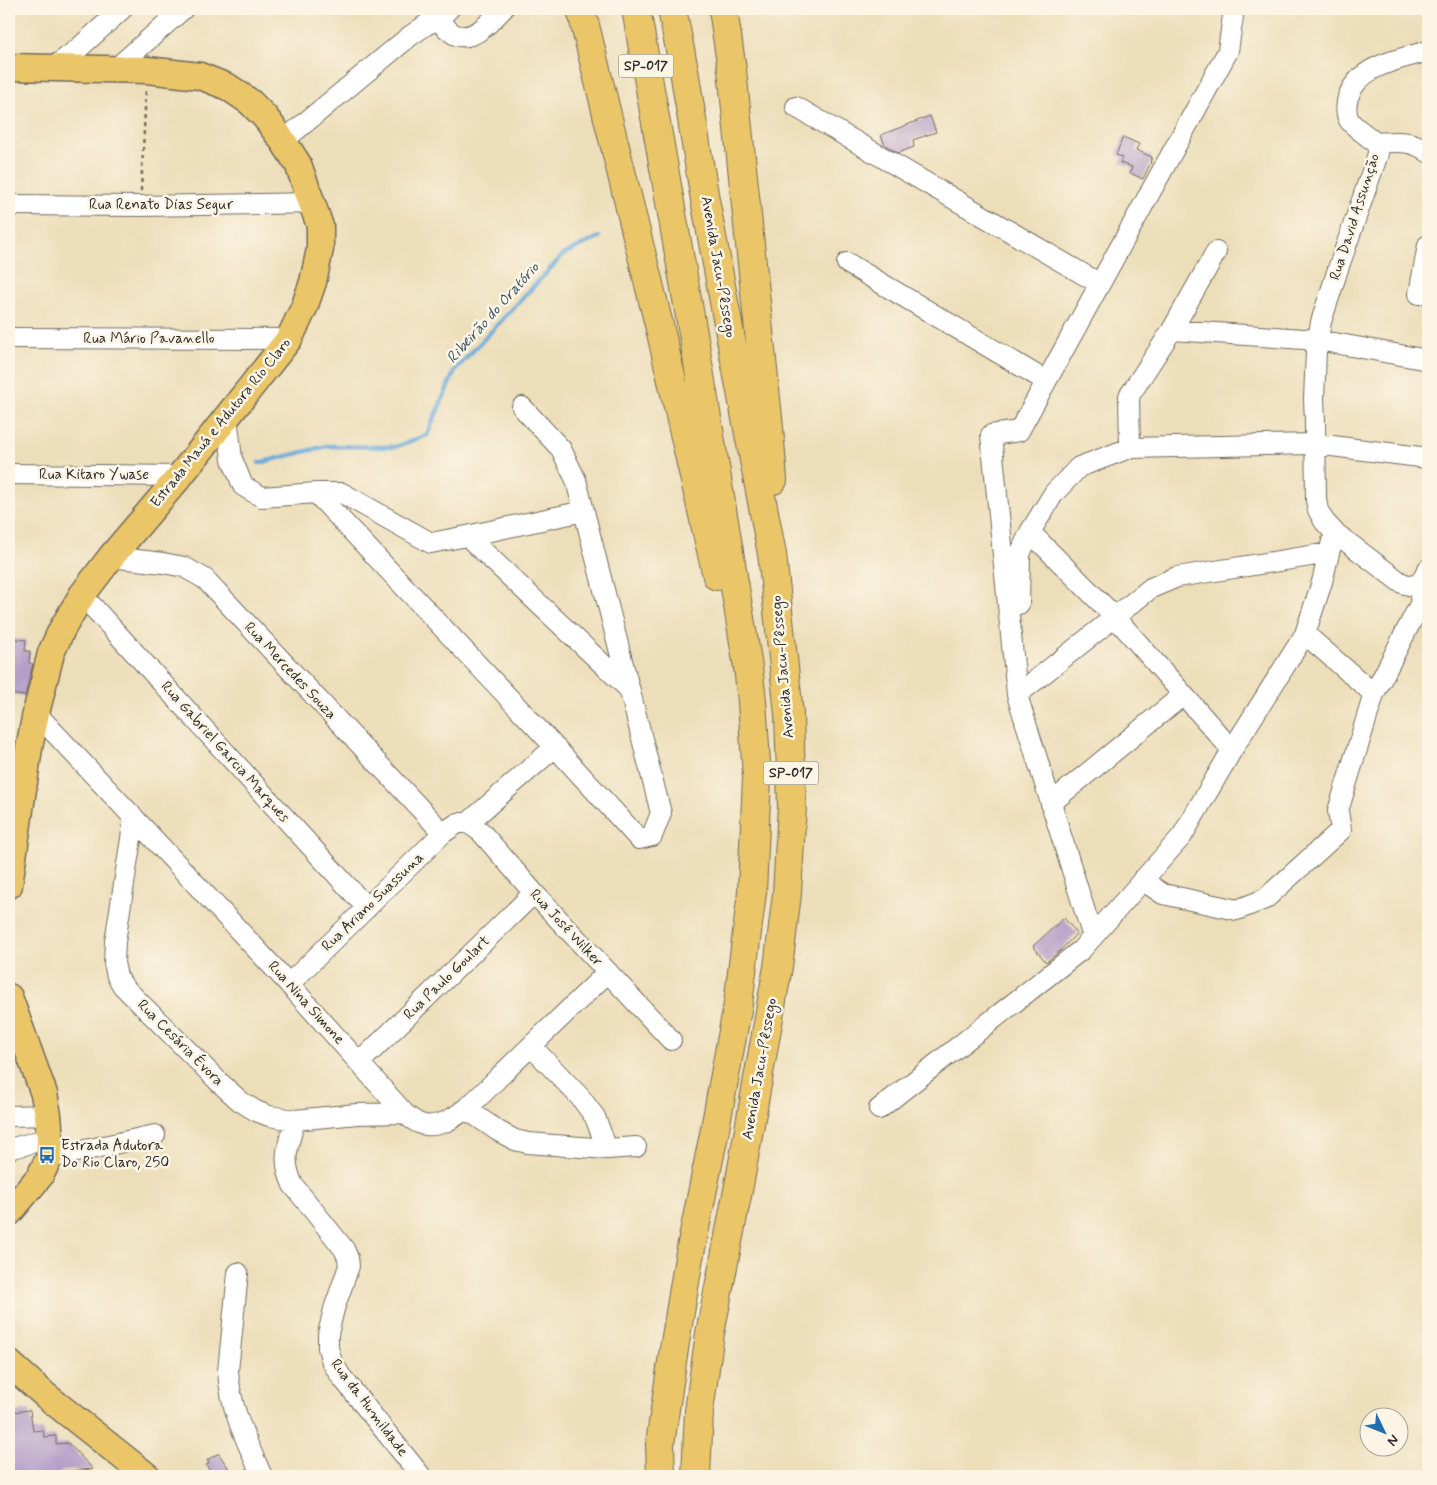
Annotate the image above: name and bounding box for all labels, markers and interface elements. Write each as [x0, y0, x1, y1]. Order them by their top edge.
road number: SP-017 [618, 54, 674, 78]
street label: Rua David Assunção [1325, 151, 1385, 283]
street label: Rua Renato Dias Segur [89, 195, 234, 215]
street label: Avenida Jacu-Pêssego [695, 195, 740, 340]
water label: Ribeirão do Oratório [442, 257, 544, 368]
street label: Rua Mário Pavanello [83, 329, 215, 349]
street label: Estrada Mauá e Adutora Rio Claro [146, 334, 296, 512]
street label: Rua Kitaro Ywase [39, 465, 149, 485]
street label: Avenida Jacu-Pêssego [767, 595, 800, 739]
street label: Rua Mercedes Souza [239, 618, 341, 724]
street label: Rua Gabriel Garcia Marques [156, 677, 294, 827]
road number: SP-017 [764, 761, 818, 784]
street label: Rua Ariano Suassuna [318, 848, 429, 956]
street label: Rua José Wilker [525, 885, 607, 971]
street label: Rua Paulo Goulart [399, 932, 495, 1024]
street label: Rua Nina Simone [263, 957, 349, 1049]
street label: Rua Cesária Évora [132, 995, 228, 1091]
street label: Avenida Jacu-Pêssego [738, 997, 783, 1142]
place label: Estrada Adutora Do Rio Claro, 250 [61, 1136, 169, 1173]
bus stop icon: Estrada Adutora Do Rio Claro, 250 [37, 1145, 57, 1165]
street label: Rua da Humildade [326, 1355, 412, 1461]
north arrow [1360, 1408, 1410, 1458]
text: N [1383, 1431, 1403, 1450]

